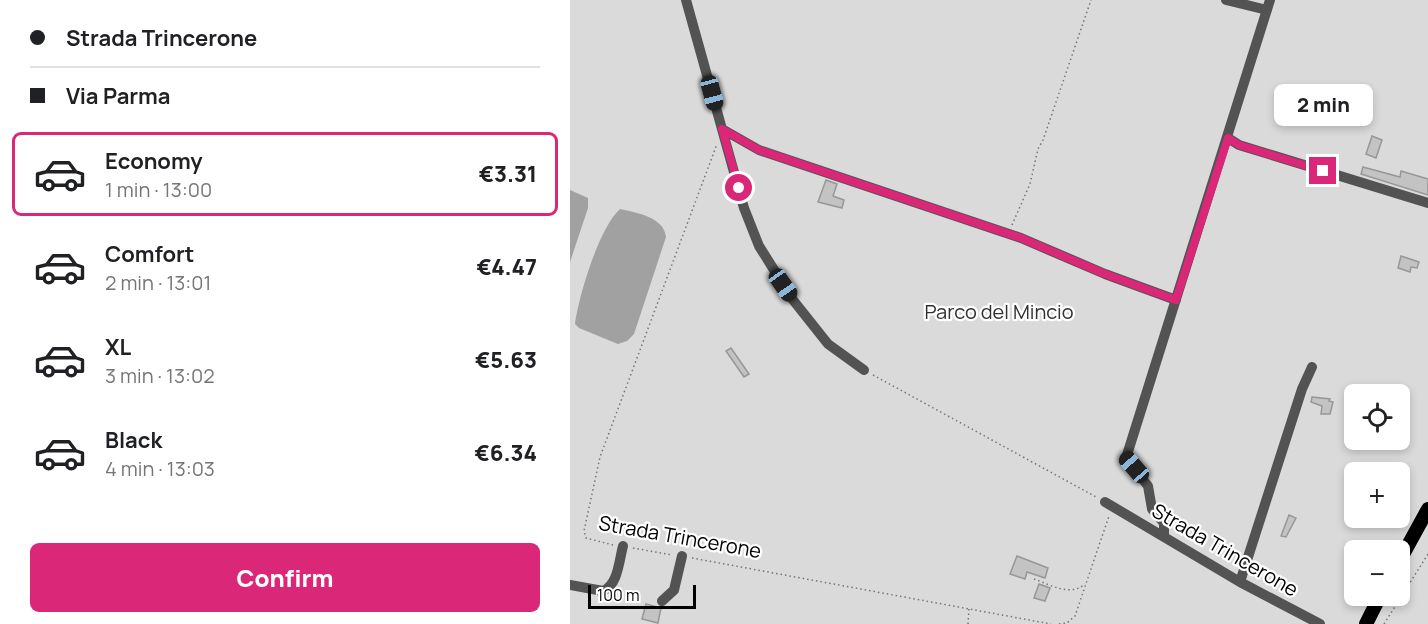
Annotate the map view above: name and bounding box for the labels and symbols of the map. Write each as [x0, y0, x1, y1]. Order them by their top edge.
car [699, 73, 725, 113]
callout: 2 min [1274, 84, 1372, 126]
route end [1309, 157, 1336, 184]
route start [725, 174, 752, 201]
car [765, 265, 801, 305]
park label: Parco del Mincio [924, 298, 1074, 325]
car [1115, 448, 1153, 486]
street label: Strada Trincerone [1147, 497, 1303, 602]
street label: Strada Trincerone [597, 509, 764, 564]
scale bar [588, 582, 696, 610]

